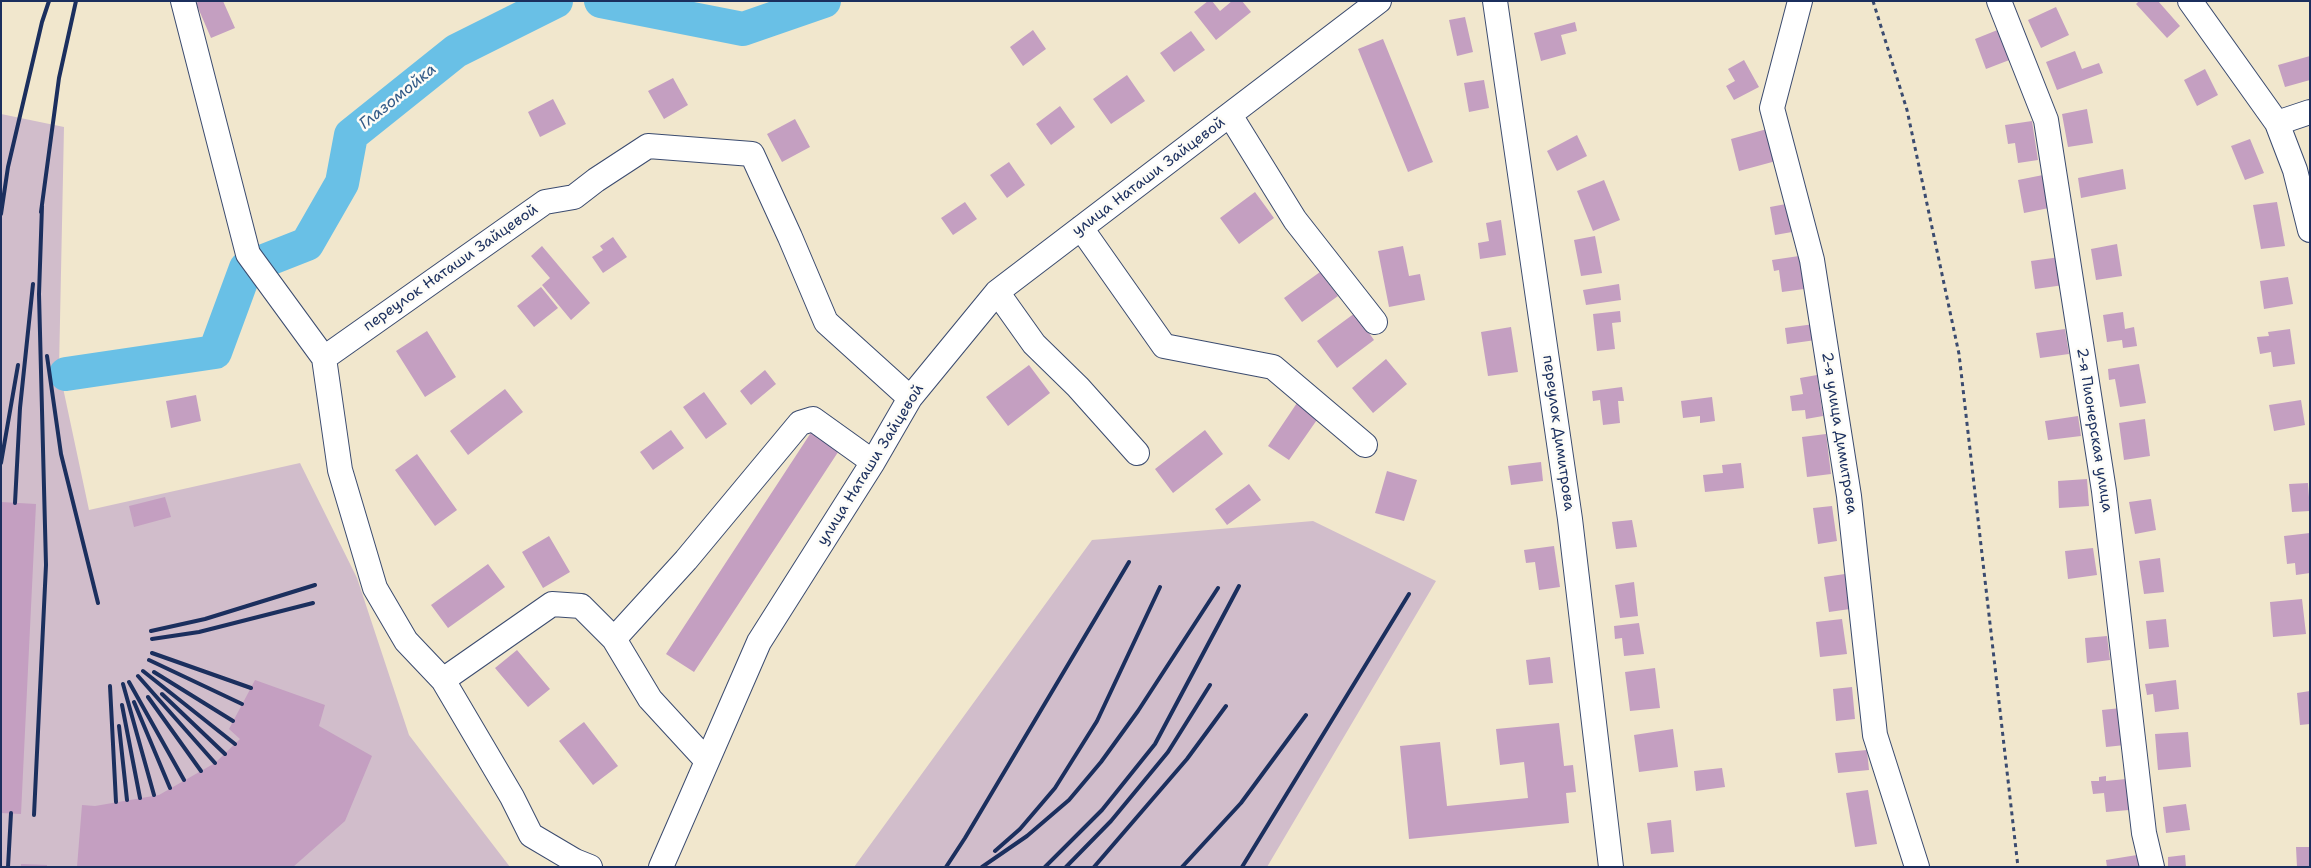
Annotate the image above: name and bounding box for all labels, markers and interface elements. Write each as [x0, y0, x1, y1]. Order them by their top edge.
water label: Глазомойка [356, 60, 440, 134]
street label: улица Наташи Зайцевой [1069, 114, 1229, 240]
street label: переулок Наташи Зайцевой [360, 201, 542, 335]
street label: 2-я Пионерская улица [2072, 347, 2116, 513]
street label: 2-я улица Димитрова [1817, 351, 1861, 515]
street label: переулок Димитрова [1538, 354, 1578, 512]
street label: улица Наташи Зайцевой [814, 381, 928, 549]

